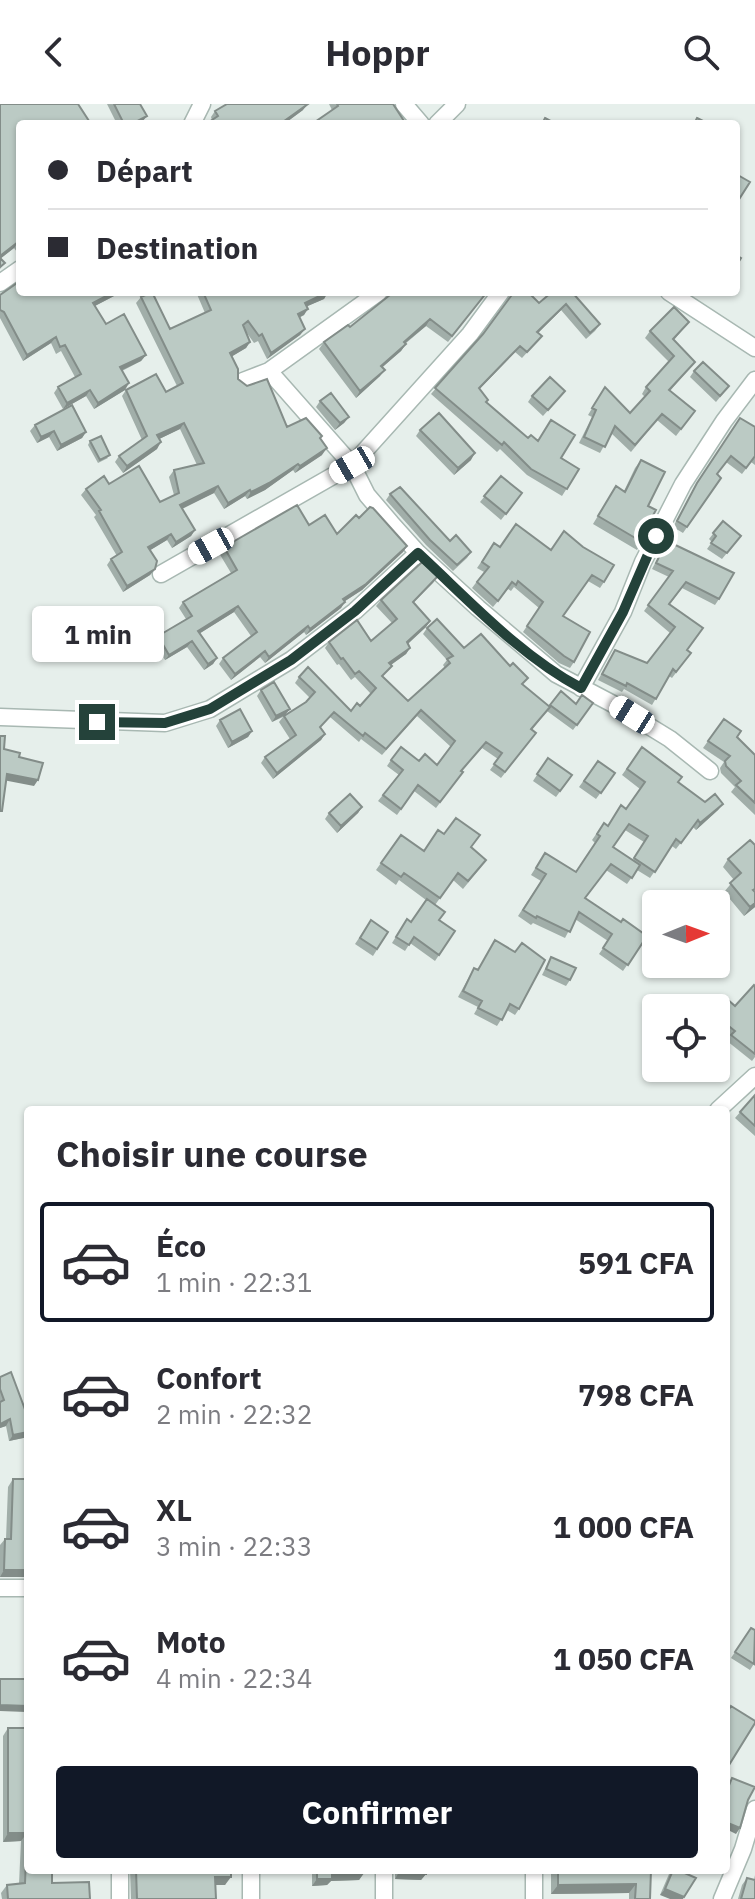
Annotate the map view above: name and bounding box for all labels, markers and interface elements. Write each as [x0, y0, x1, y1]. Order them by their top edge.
text: Hoppr [325, 29, 430, 76]
icon: back [32, 30, 76, 74]
icon: search [679, 30, 723, 74]
text: Départ [96, 151, 193, 190]
text: Destination [96, 228, 258, 267]
car [325, 443, 379, 487]
route start [638, 518, 674, 554]
car [184, 524, 238, 568]
callout: 1 min [31, 606, 163, 662]
text: 1 min [64, 617, 132, 651]
car [605, 692, 659, 738]
route end [79, 704, 115, 740]
north arrow [642, 890, 730, 978]
map controls [642, 890, 730, 1082]
button: locate [642, 994, 730, 1082]
text: Choisir une course [56, 1130, 368, 1177]
icon: car [60, 1226, 132, 1298]
text: Éco [156, 1226, 206, 1265]
text: 591 CFA [578, 1243, 694, 1282]
text: 1 min · 22:31 [156, 1265, 312, 1299]
icon: car [60, 1358, 132, 1430]
text: Confort [156, 1358, 262, 1397]
text: 798 CFA [578, 1375, 694, 1414]
text: 2 min · 22:32 [156, 1397, 312, 1431]
icon: car [60, 1490, 132, 1562]
text: XL [156, 1490, 192, 1529]
text: 1 000 CFA [553, 1507, 694, 1546]
text: 3 min · 22:33 [156, 1529, 312, 1563]
icon: car [60, 1622, 132, 1694]
text: Moto [156, 1622, 226, 1661]
text: 1 050 CFA [553, 1639, 694, 1678]
text: 4 min · 22:34 [156, 1661, 312, 1695]
button: Confirmer [56, 1766, 698, 1858]

